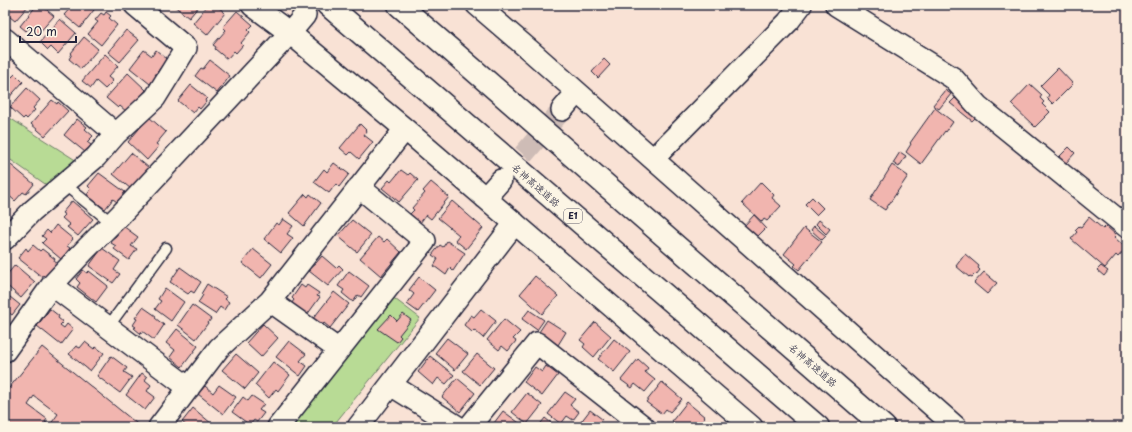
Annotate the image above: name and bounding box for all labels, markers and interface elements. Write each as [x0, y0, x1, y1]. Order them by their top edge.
scale bar [20, 18, 76, 44]
text: 20 m [26, 22, 57, 40]
street label: 名神高速道路 [509, 159, 564, 210]
road number: E1 [564, 209, 582, 223]
street label: 名神高速道路 [786, 339, 841, 390]

